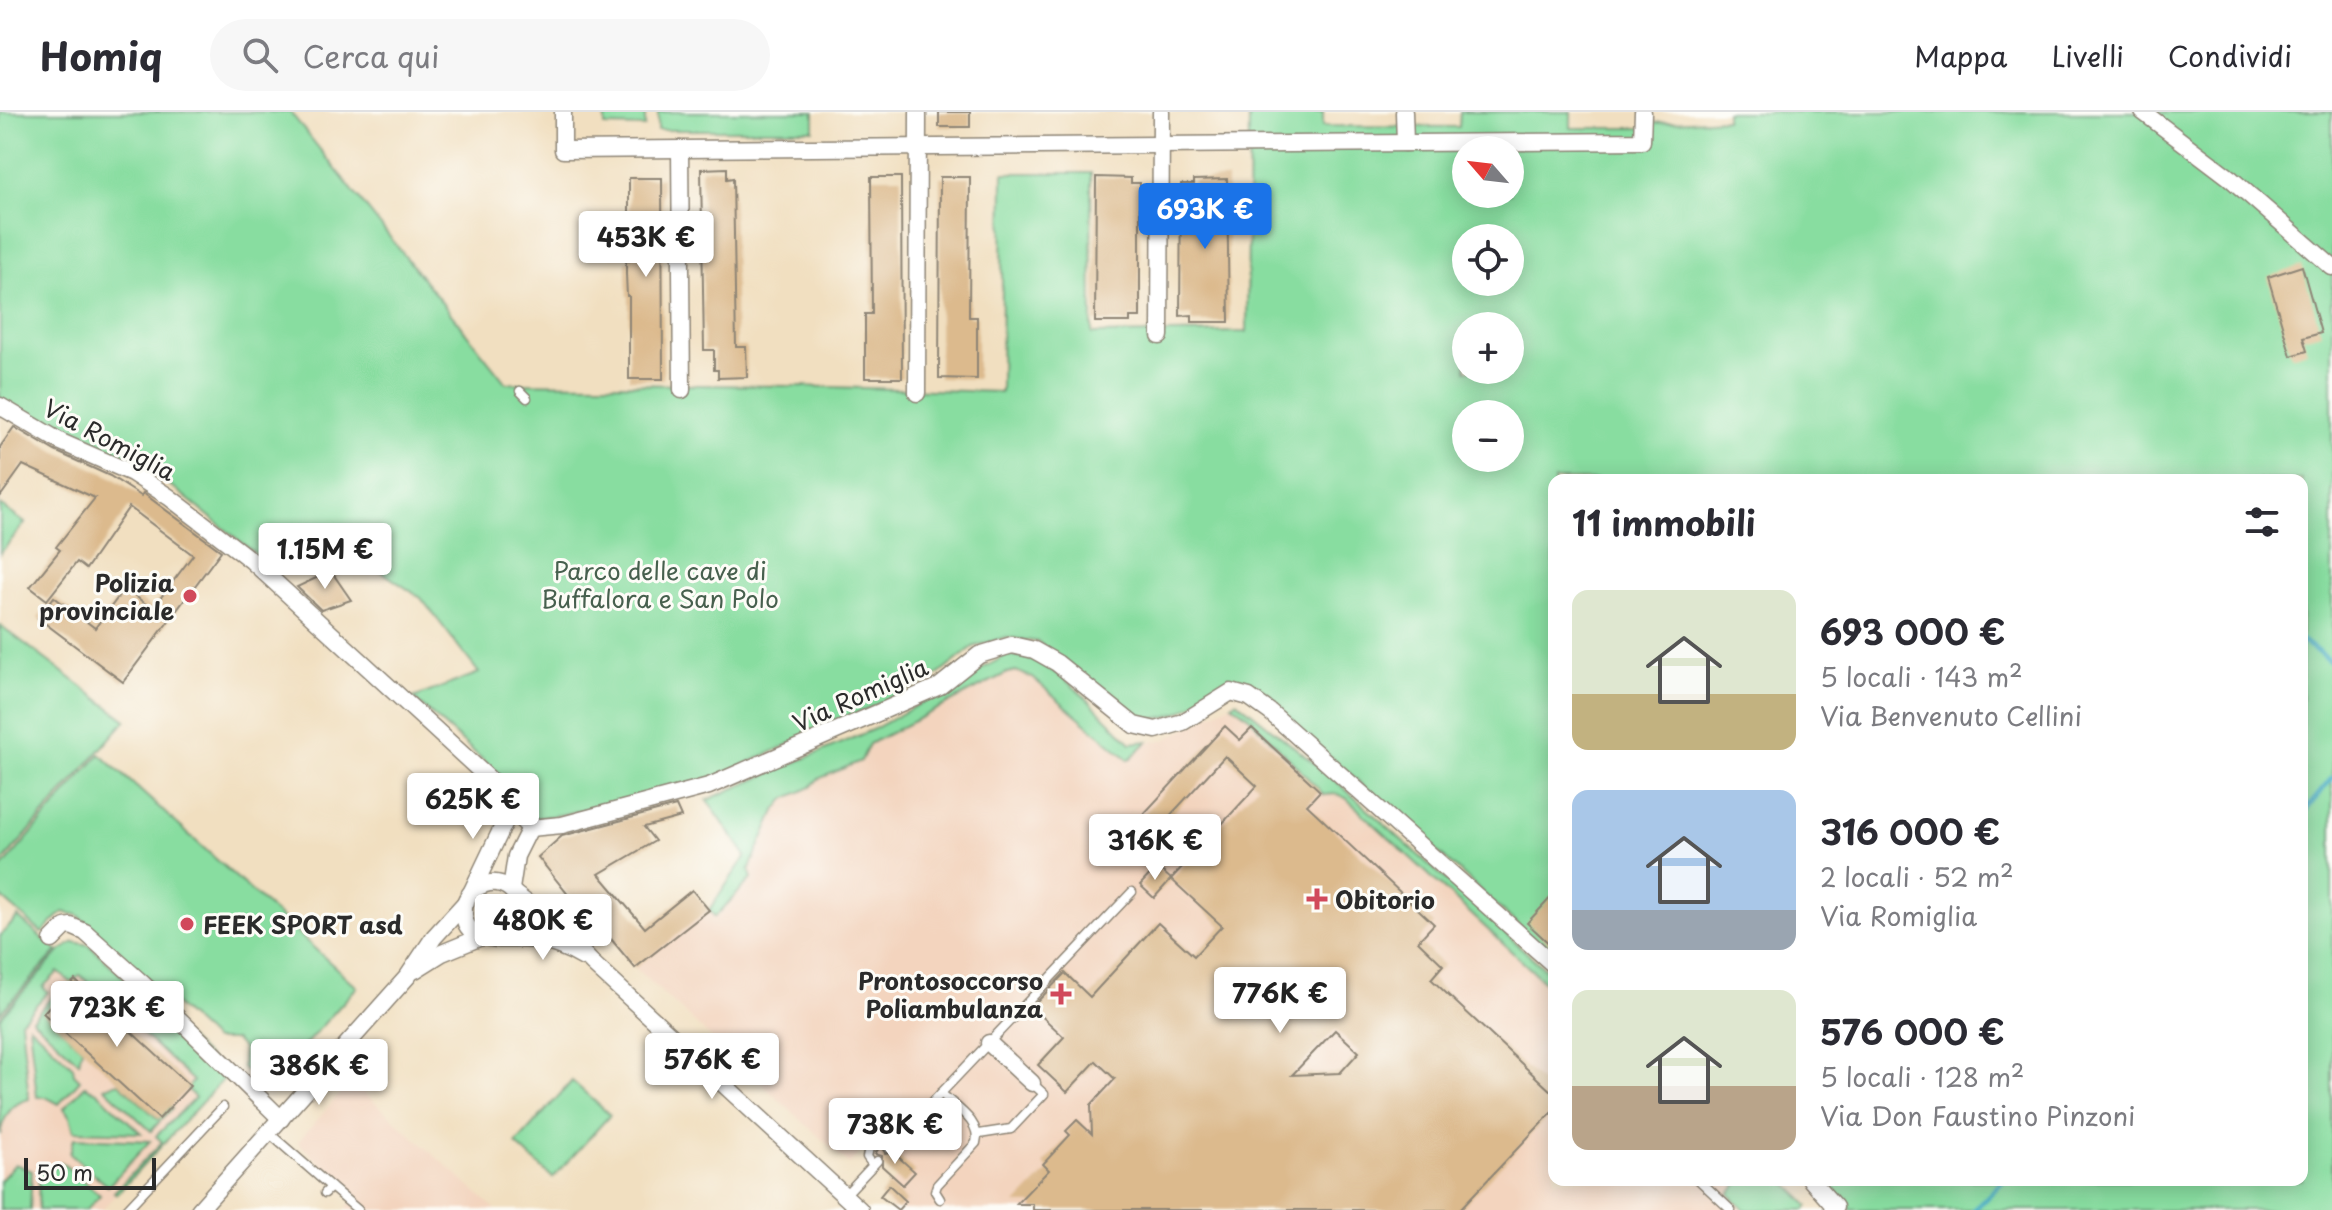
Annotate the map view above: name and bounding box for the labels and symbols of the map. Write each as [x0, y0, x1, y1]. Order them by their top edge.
north arrow [1452, 136, 1524, 208]
pin: 693K € [1140, 183, 1270, 251]
pin: 453K € [581, 211, 711, 279]
street label: Via Romiglia [38, 389, 183, 489]
pin: 1.15M € [251, 523, 399, 591]
park label: Parco delle cave di Buffalora e San Polo [541, 552, 779, 616]
place label: Polizia provinciale [39, 564, 175, 628]
marker: Polizia provinciale [181, 587, 199, 605]
street label: Via Romiglia [786, 648, 934, 740]
pin: 625K € [408, 773, 538, 841]
pin: 316K € [1090, 814, 1220, 882]
place label: Obitorio [1335, 881, 1435, 917]
marker: Obitorio [1306, 888, 1328, 910]
pin: 480K € [478, 894, 608, 962]
place label: FEEK SPORT asd [203, 906, 403, 942]
marker: FEEK SPORT asd [178, 915, 196, 933]
place label: Prontosoccorso Poliambulanza [858, 962, 1044, 1026]
pin: 776K € [1215, 967, 1345, 1035]
pin: 723K € [52, 981, 182, 1049]
marker: Prontosoccorso Poliambulanza [1050, 983, 1072, 1005]
pin: 576K € [647, 1033, 777, 1101]
pin: 386K € [254, 1039, 384, 1107]
pin: 738K € [830, 1098, 960, 1166]
scale bar [24, 1154, 156, 1190]

